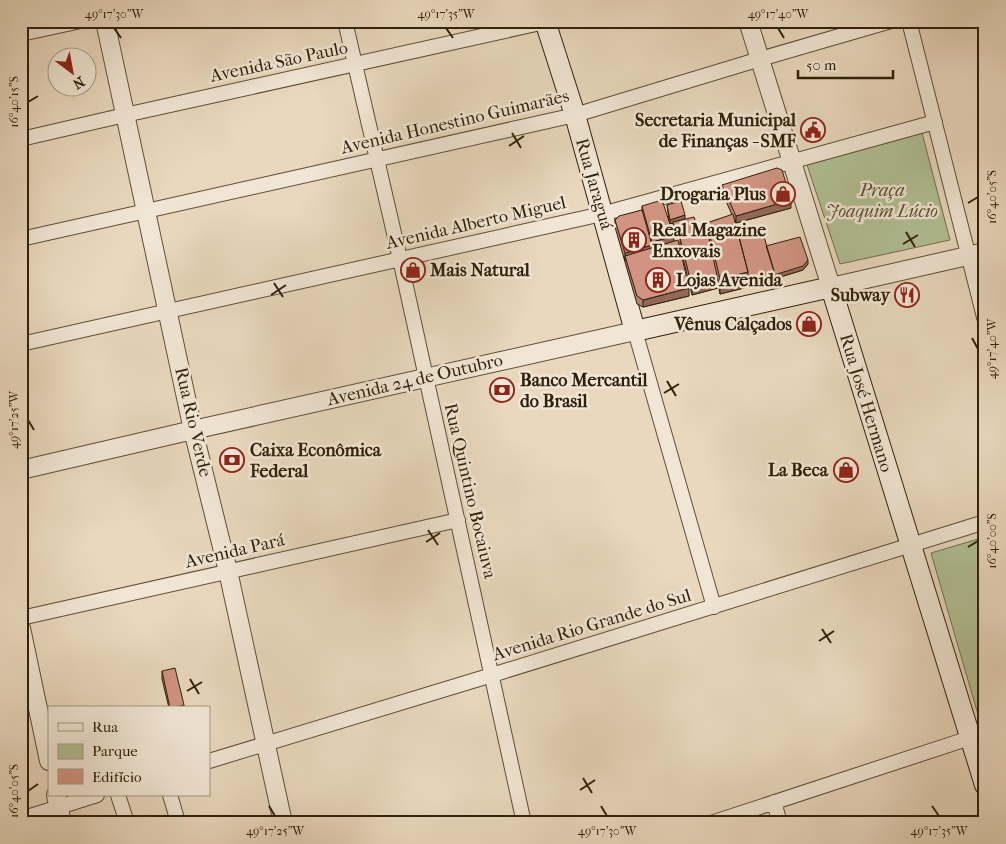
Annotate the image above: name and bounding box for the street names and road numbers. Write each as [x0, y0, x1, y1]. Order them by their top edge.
street label: Avenida São Paulo [207, 37, 350, 87]
street label: Avenida Honestino Guimarães [338, 85, 571, 159]
street label: Rua Jaraguá [571, 136, 617, 233]
street label: Avenida Alberto Miguel [383, 192, 568, 254]
street label: Rua José Hermano [835, 331, 897, 475]
street label: Avenida 24 de Outubro [324, 350, 505, 411]
street label: Rua Rio Verde [170, 365, 216, 479]
street label: Rua Quintino Bocaiuva [440, 401, 501, 581]
street label: Avenida Pará [182, 529, 287, 573]
street label: Avenida Rio Grande do Sul [489, 585, 694, 666]

